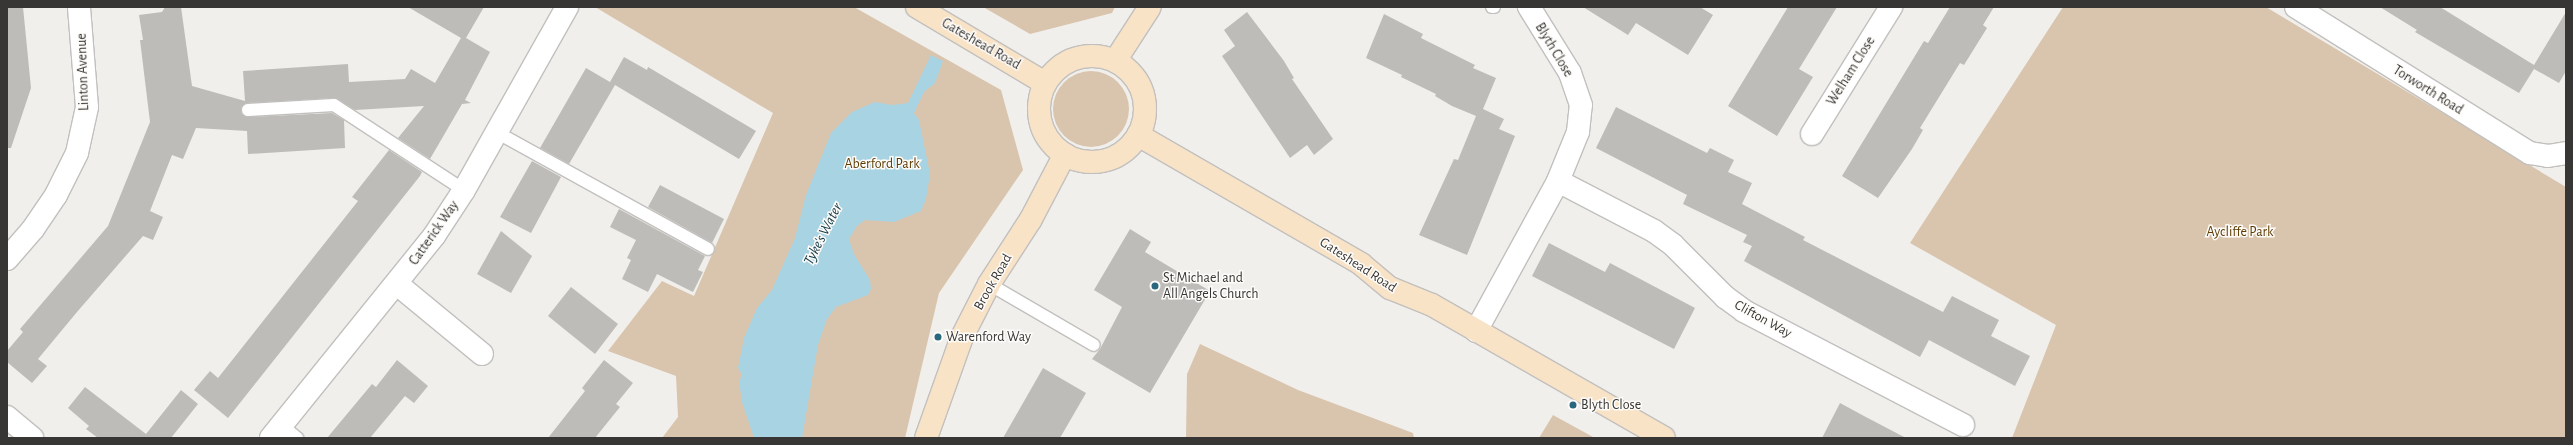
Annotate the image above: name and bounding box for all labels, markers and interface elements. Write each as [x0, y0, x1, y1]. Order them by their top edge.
street label: Gateshead Road [939, 15, 1023, 73]
street label: Blyth Close [1531, 20, 1577, 80]
street label: Linton Avenue [73, 33, 93, 111]
street label: Welham Close [1823, 33, 1879, 109]
street label: Torworth Road [2390, 62, 2466, 118]
park label: Aberford Park [844, 156, 920, 172]
street label: Catterick Way [406, 197, 462, 269]
water label: Tyke's Water [800, 200, 846, 268]
park label: Aycliffe Park [2207, 224, 2273, 240]
street label: Gateshead Road [1316, 234, 1400, 296]
street label: Brook Road [970, 251, 1016, 313]
place label: St Michael and All Angels Church [1163, 270, 1258, 302]
marker: St Michael and All Angels Church [1150, 281, 1160, 291]
street label: Clifton Way [1731, 296, 1795, 342]
place label: Warenford Way [946, 329, 1031, 345]
marker: Warenford Way [933, 332, 943, 342]
place label: Blyth Close [1581, 397, 1641, 413]
marker: Blyth Close [1568, 400, 1578, 410]

